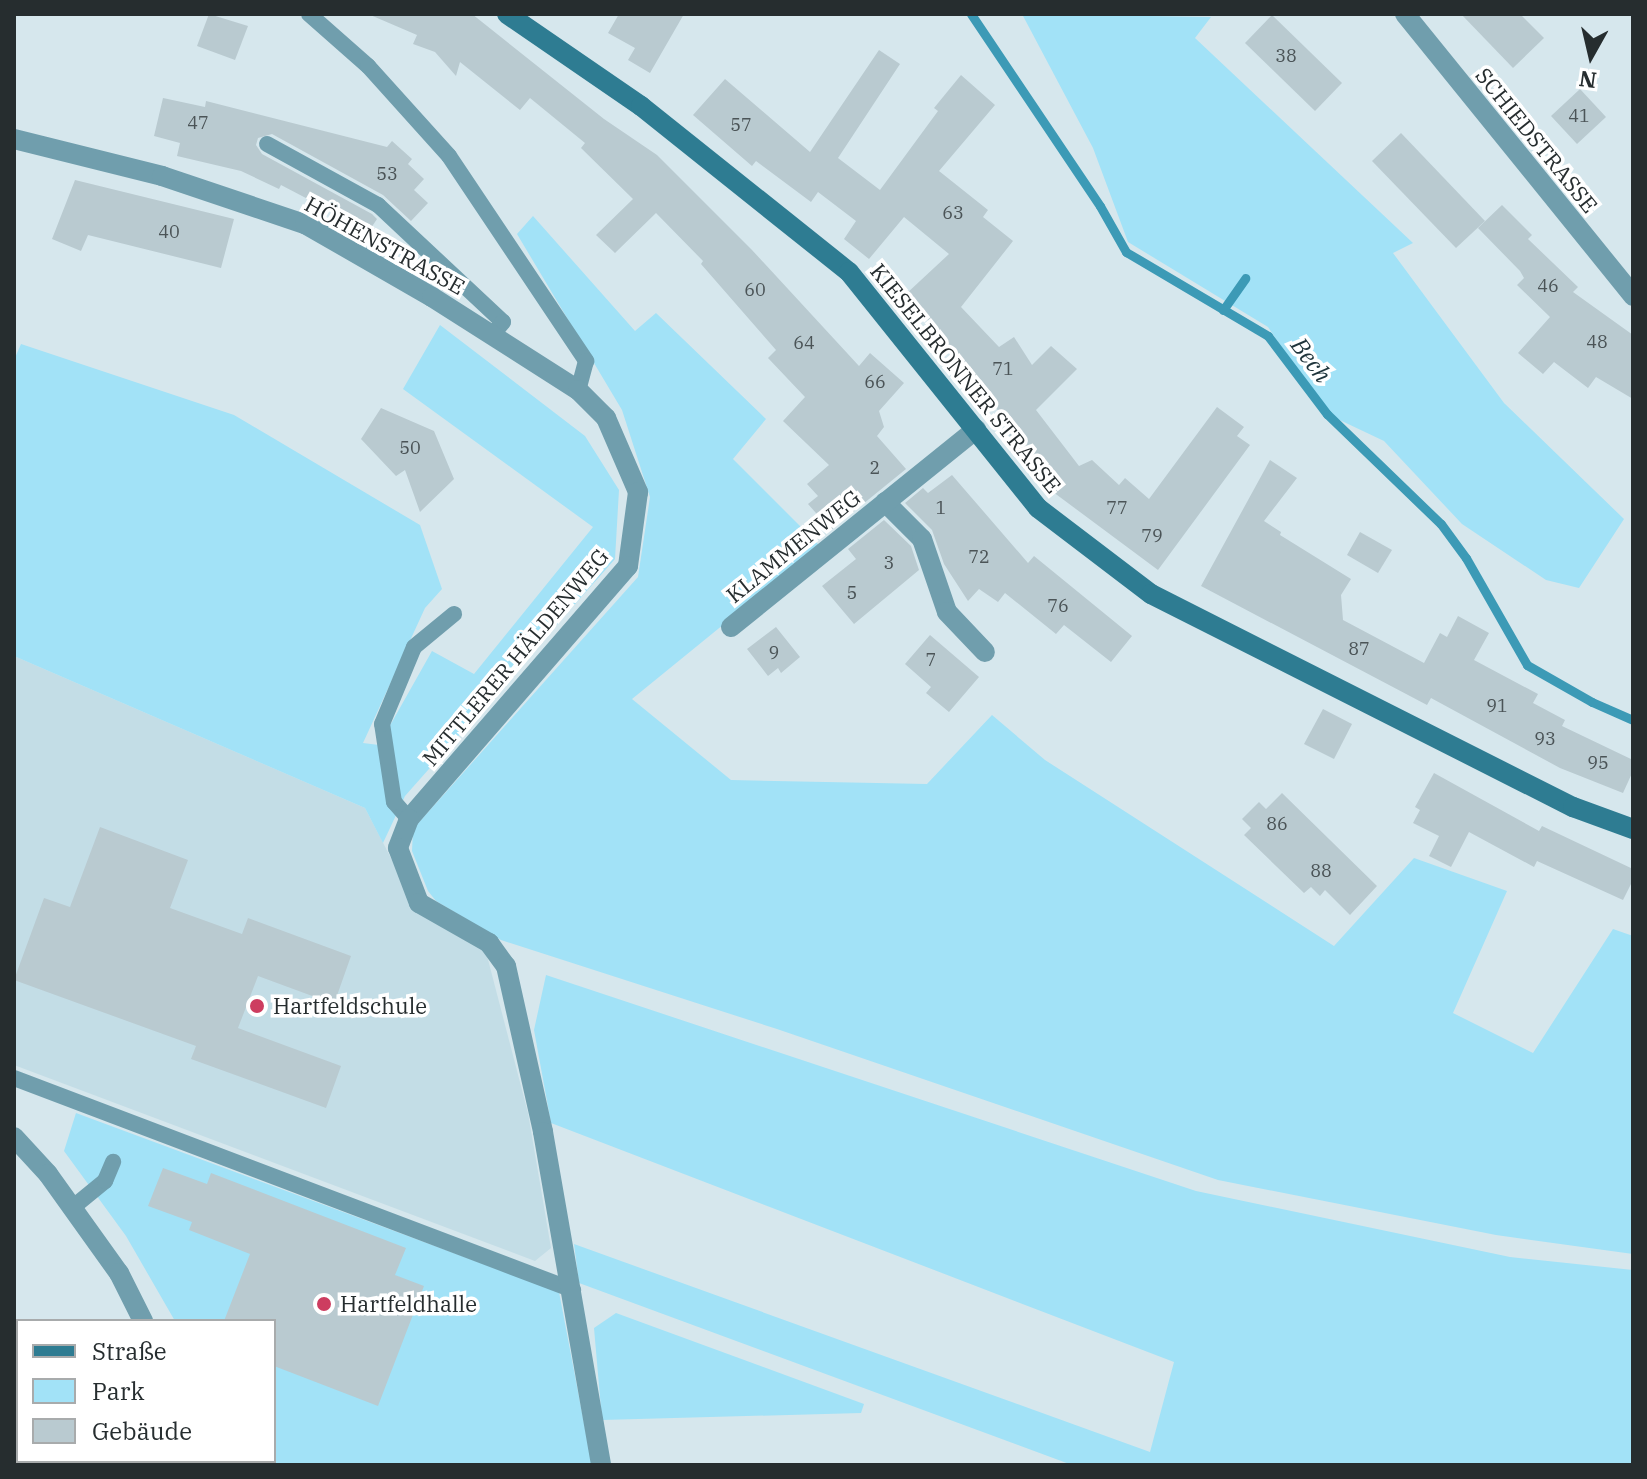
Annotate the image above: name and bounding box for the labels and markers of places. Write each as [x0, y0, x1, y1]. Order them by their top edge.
place label: Hartfeldschule [273, 993, 427, 1019]
marker: Hartfeldschule [248, 997, 266, 1015]
place label: Hartfeldhalle [340, 1291, 477, 1317]
marker: Hartfeldhalle [315, 1295, 333, 1313]

